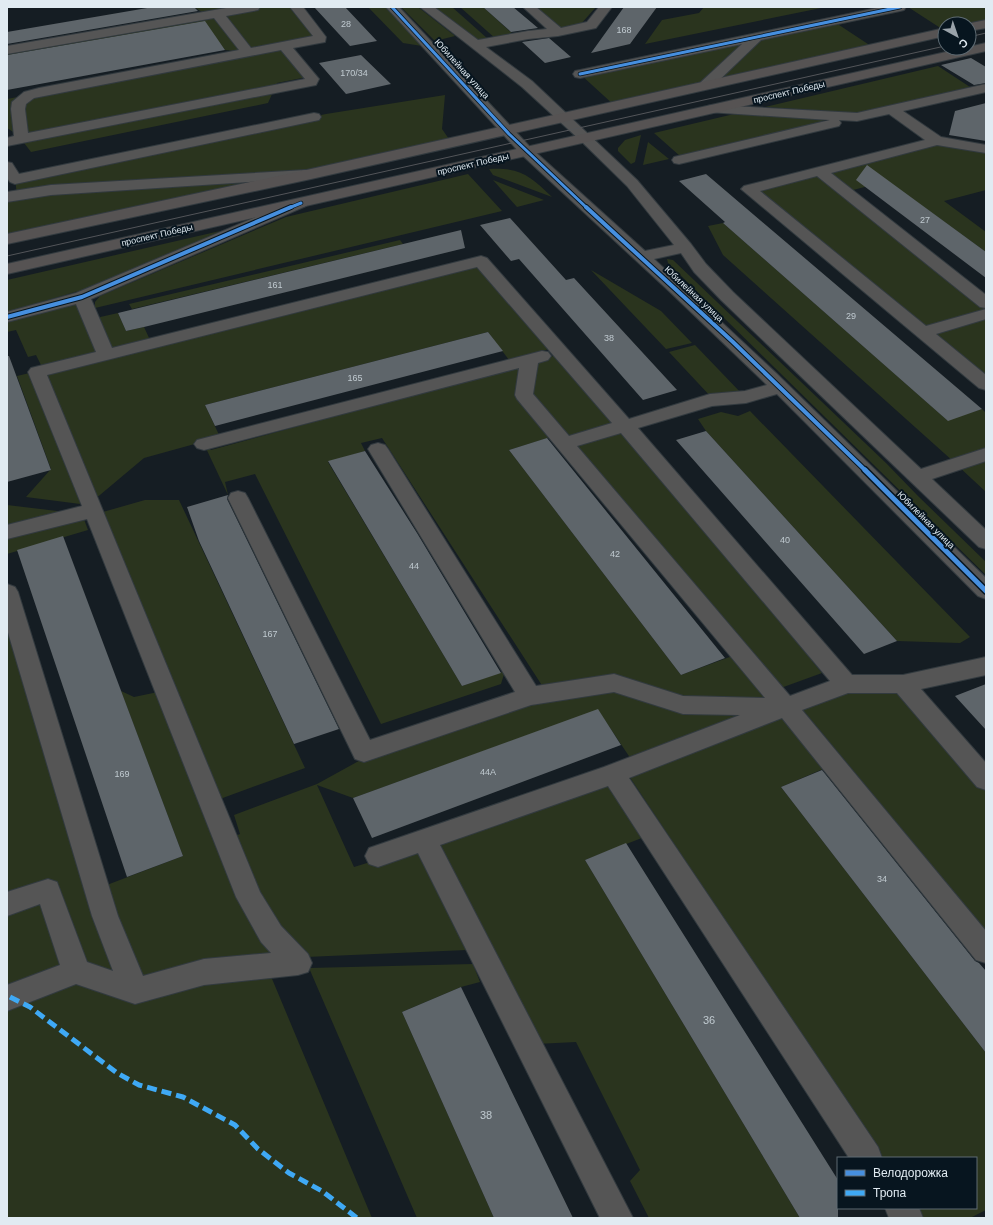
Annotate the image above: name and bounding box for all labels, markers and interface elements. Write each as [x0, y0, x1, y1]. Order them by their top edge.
north arrow [937, 16, 977, 56]
house number: 28 [341, 19, 351, 29]
house number: 168 [616, 25, 632, 35]
street label: Юбилейная улица [433, 37, 491, 101]
text: С [956, 37, 970, 51]
house number: 170/34 [340, 68, 368, 78]
street label: проспект Победы [752, 79, 826, 105]
street label: проспект Победы [436, 151, 510, 177]
house number: 27 [920, 215, 930, 225]
street label: проспект Победы [120, 222, 194, 248]
street label: Юбилейная улица [663, 264, 725, 324]
house number: 161 [267, 280, 283, 290]
house number: 29 [846, 311, 856, 321]
house number: 38 [604, 333, 614, 343]
house number: 165 [347, 373, 363, 383]
street label: Юбилейная улица [895, 489, 957, 551]
house number: 40 [780, 535, 790, 545]
house number: 42 [610, 549, 620, 559]
house number: 44 [409, 561, 419, 571]
house number: 167 [262, 629, 278, 639]
house number: 44А [480, 767, 496, 777]
house number: 169 [114, 769, 130, 779]
house number: 34 [877, 874, 887, 884]
house number: 36 [703, 1014, 715, 1026]
house number: 38 [480, 1109, 492, 1121]
legend [837, 1157, 977, 1209]
text: Велодорожка [873, 1166, 948, 1180]
text: Тропа [873, 1186, 907, 1200]

